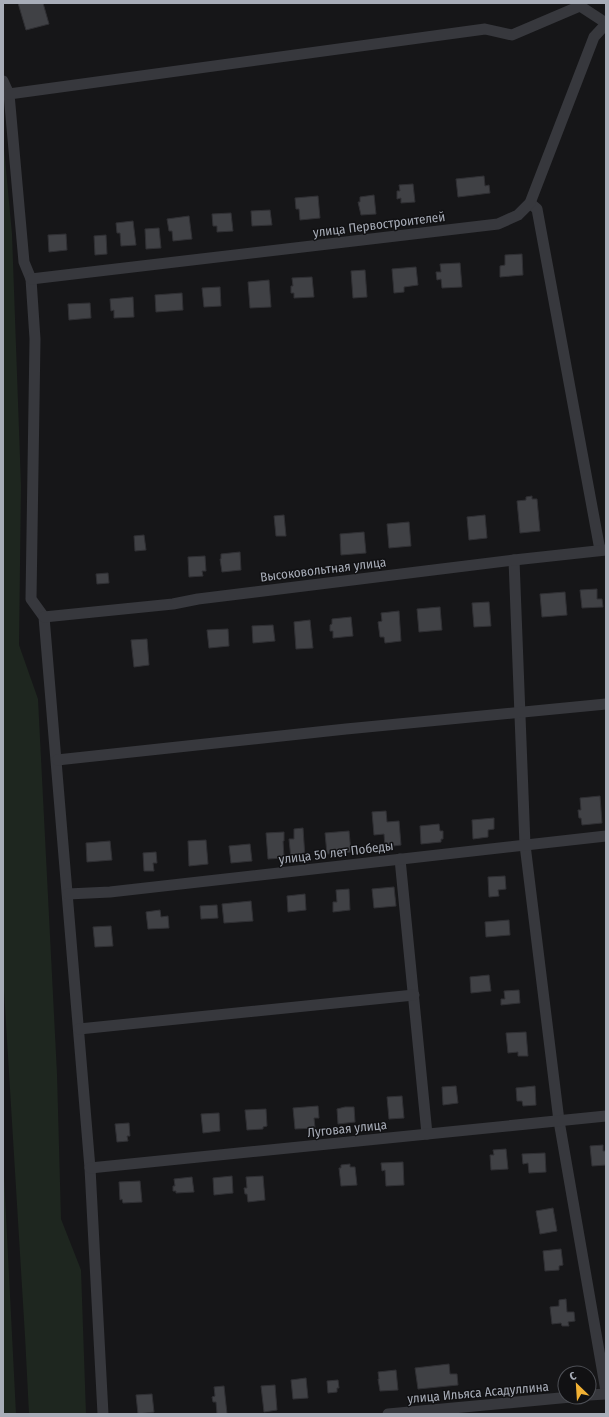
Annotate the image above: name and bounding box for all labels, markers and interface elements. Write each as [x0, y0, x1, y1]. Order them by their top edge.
street label: улица Первостроителей [312, 209, 446, 240]
street label: Высоковольтная улица [259, 554, 387, 585]
street label: улица 50 лет Победы [278, 838, 394, 867]
street label: Луговая улица [307, 1117, 388, 1140]
north arrow [557, 1365, 597, 1405]
text: С [568, 1369, 579, 1383]
street label: улица Ильяса Асадуллина [407, 1379, 549, 1406]

